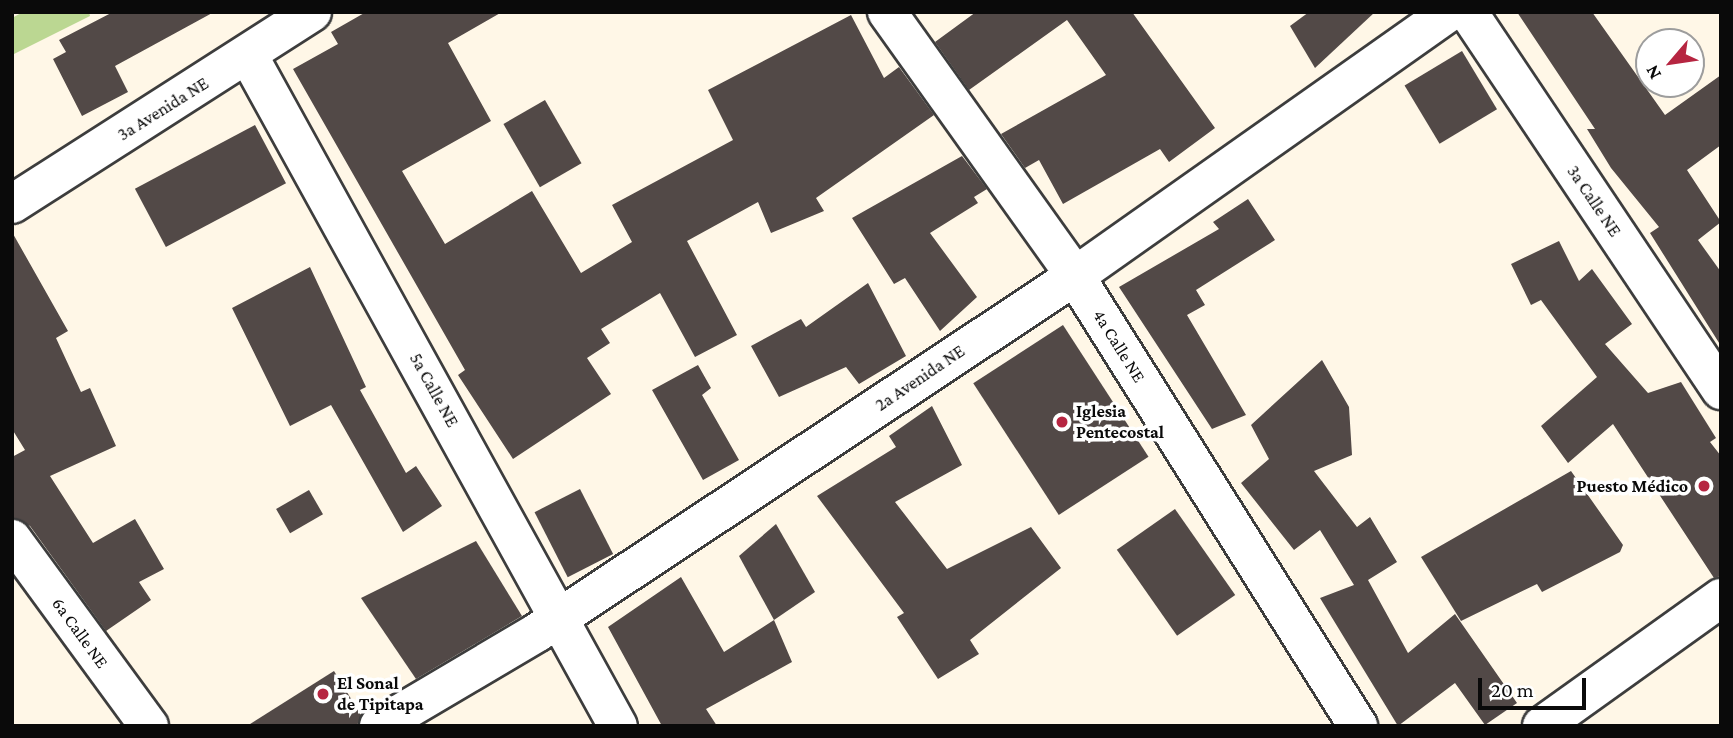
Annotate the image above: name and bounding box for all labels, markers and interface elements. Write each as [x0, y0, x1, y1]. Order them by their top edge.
north arrow [1635, 28, 1705, 98]
text: N [1641, 62, 1665, 83]
street label: 3a Avenida NE [113, 72, 213, 146]
street label: 3a Calle NE [1562, 161, 1626, 241]
street label: 4a Calle NE [1088, 305, 1150, 387]
street label: 2a Avenida NE [871, 340, 969, 416]
street label: 5a Calle NE [405, 349, 463, 431]
place label: Iglesia Pentecostal [1076, 401, 1164, 444]
marker: Iglesia Pentecostal [1054, 414, 1070, 430]
place label: Puesto Médico [1577, 475, 1688, 497]
marker: Puesto Médico [1694, 476, 1714, 496]
street label: 6a Calle NE [47, 593, 113, 673]
scale bar [1481, 664, 1590, 708]
place label: El Sonal de Tipitapa [337, 673, 424, 716]
text: 20 m [1491, 678, 1534, 702]
marker: El Sonal de Tipitapa [315, 686, 331, 702]

